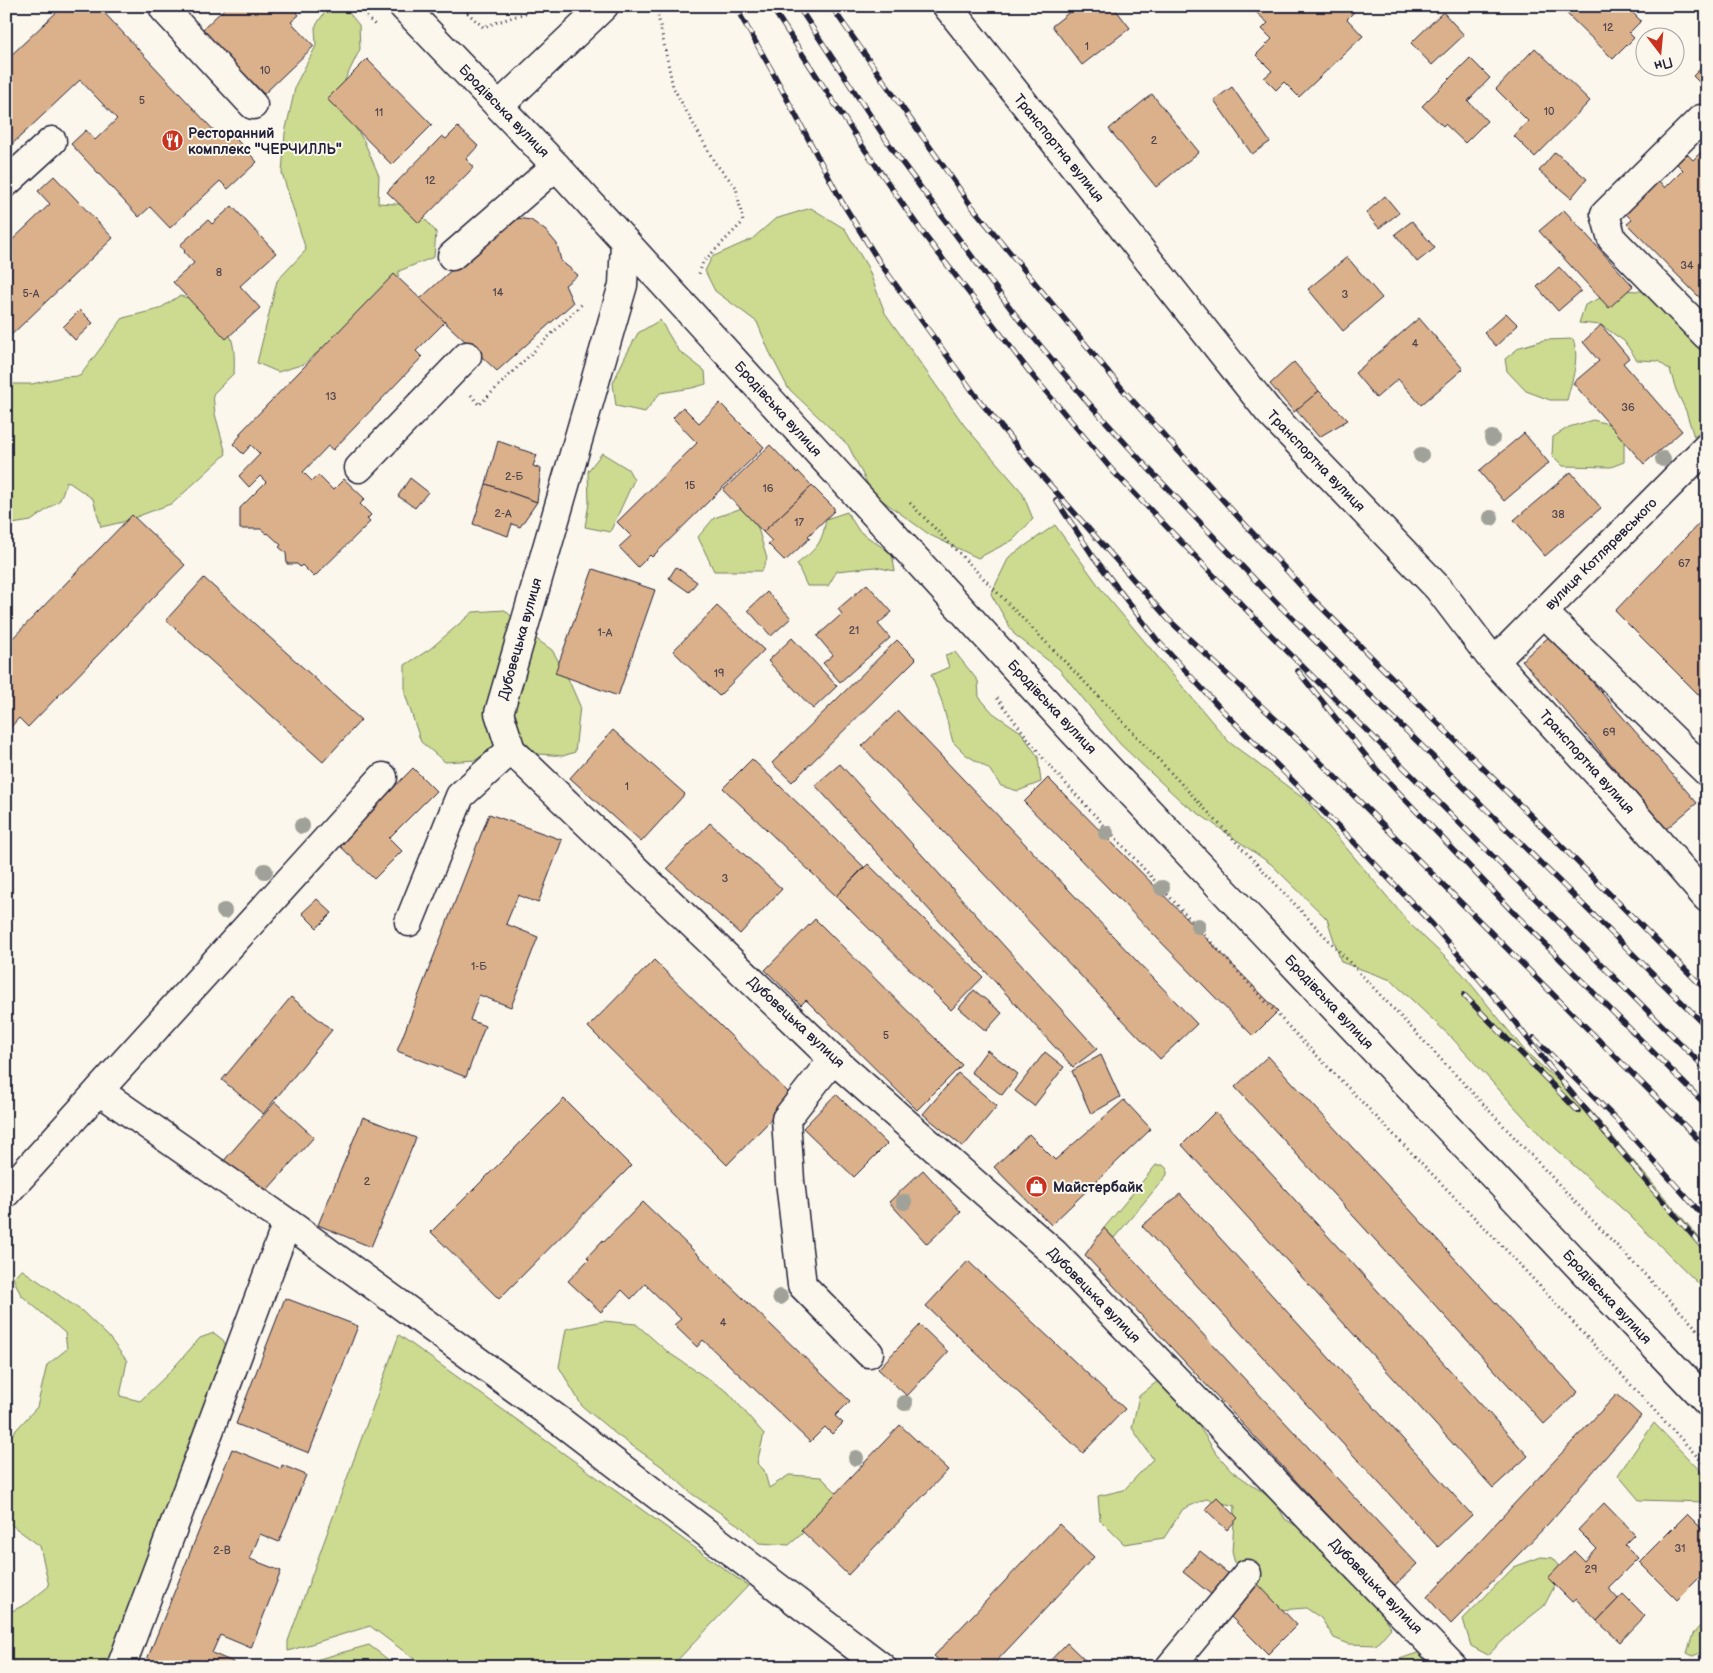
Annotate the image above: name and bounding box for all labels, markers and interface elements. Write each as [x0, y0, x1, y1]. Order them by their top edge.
house number: 12 [1603, 21, 1614, 34]
north arrow [1636, 28, 1686, 78]
house number: 1 [1085, 40, 1089, 53]
text: Пн [1652, 53, 1675, 75]
street label: Бродівська вулиця [455, 61, 553, 161]
house number: 10 [260, 64, 271, 77]
street label: Транспортна вулиця [1010, 91, 1108, 206]
house number: 5 [139, 94, 145, 107]
house number: 10 [1544, 105, 1555, 118]
house number: 11 [375, 106, 383, 119]
place label: Ресторанний комплекс "ЧЕРЧИЛЛЬ" [188, 125, 342, 158]
restaurant icon: Ресторанний комплекс "ЧЕРЧИЛЛЬ" [160, 129, 184, 153]
house number: 2 [1151, 134, 1158, 147]
house number: 12 [425, 174, 436, 187]
house number: 34 [1680, 259, 1694, 272]
house number: 8 [216, 266, 222, 279]
house number: 14 [493, 286, 504, 299]
house number: 5-А [23, 287, 40, 300]
house number: 3 [1342, 288, 1349, 301]
house number: 4 [1412, 337, 1419, 350]
street label: Бродівська вулиця [731, 358, 825, 460]
house number: 13 [325, 390, 337, 403]
house number: 36 [1621, 401, 1635, 414]
street label: Транспортна вулиця [1263, 407, 1369, 515]
house number: 2-Б [505, 470, 523, 483]
house number: 15 [685, 479, 695, 492]
house number: 16 [763, 482, 774, 495]
street label: вулиця Котляревського [1541, 494, 1661, 614]
house number: 2-А [494, 507, 512, 520]
house number: 38 [1551, 508, 1565, 521]
house number: 17 [794, 516, 804, 529]
house number: 67 [1678, 557, 1691, 570]
street label: Дубовецька вулиця [494, 576, 546, 702]
house number: 21 [849, 624, 859, 637]
house number: 1-А [598, 626, 613, 639]
street label: Бродівська вулиця [1004, 656, 1100, 758]
house number: 19 [714, 667, 724, 680]
street label: Транспортна вулиця [1536, 706, 1638, 818]
house number: 69 [1602, 726, 1616, 739]
house number: 1 [625, 780, 629, 793]
house number: 3 [722, 872, 729, 885]
street label: Бродівська вулиця [1281, 951, 1377, 1053]
house number: 1-Б [471, 960, 487, 973]
street label: Дубовецька вулиця [744, 973, 848, 1071]
house number: 5 [883, 1029, 889, 1042]
house number: 2 [364, 1175, 371, 1188]
shop icon: Майстербайк [1025, 1175, 1049, 1199]
place label: Майстербайк [1053, 1179, 1143, 1196]
street label: Дубовецька вулиця [1044, 1244, 1144, 1347]
street label: Бродівська вулиця [1559, 1246, 1655, 1348]
house number: 4 [720, 1316, 727, 1329]
street label: Дубовецька вулиця [1326, 1535, 1426, 1638]
house number: 31 [1674, 1542, 1686, 1555]
house number: 2-В [213, 1544, 231, 1557]
house number: 29 [1585, 1563, 1597, 1576]

